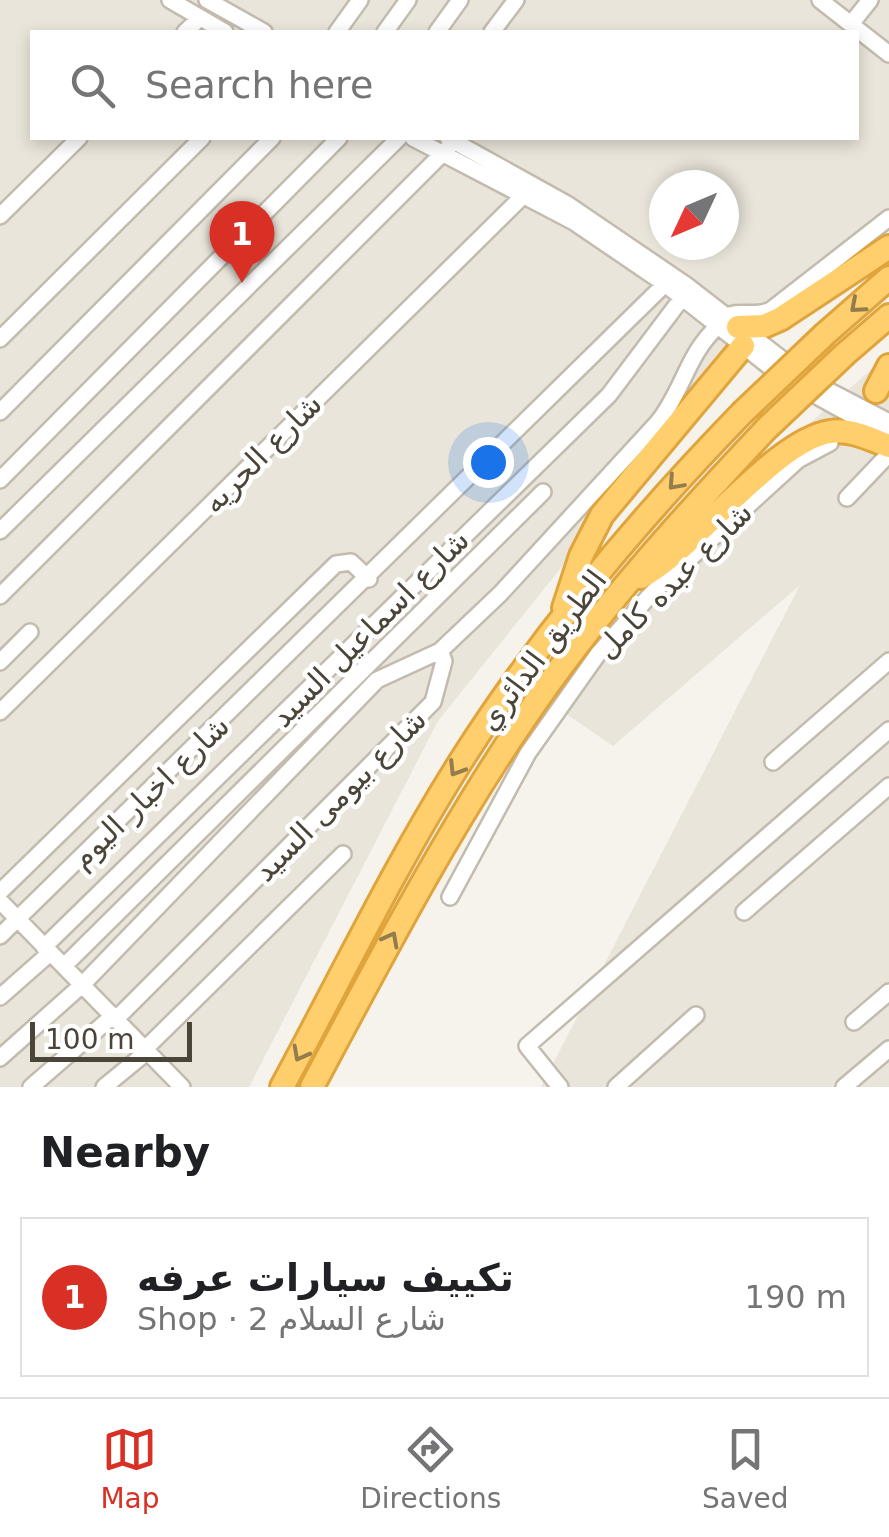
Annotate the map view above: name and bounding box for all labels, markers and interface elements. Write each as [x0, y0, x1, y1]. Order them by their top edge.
search box [30, 30, 859, 140]
icon: search [65, 58, 120, 113]
text: Search here [145, 63, 373, 107]
north arrow [649, 170, 739, 260]
pin: 1 [210, 200, 274, 283]
one-way arrow [850, 294, 869, 312]
street label: شارع الحريه [195, 386, 329, 520]
your location [463, 437, 514, 488]
one-way arrow [668, 471, 686, 490]
street label: شارع عبده كامل [589, 495, 759, 665]
street label: شارع اسماعيل السيد [264, 522, 476, 734]
street label: الطريق الدائري [470, 563, 614, 737]
street label: شارع بيومى السيد [247, 702, 433, 888]
street label: شارع اخبار اليوم [64, 708, 236, 876]
one-way arrow [450, 758, 469, 776]
one-way arrow [379, 932, 398, 950]
scale bar [30, 1017, 192, 1062]
text: 100 m [45, 1023, 135, 1056]
one-way arrow [293, 1043, 312, 1061]
text: Nearby [40, 1128, 210, 1177]
text: تكييف سيارات عرفه [137, 1256, 514, 1300]
text: 1 [63, 1278, 86, 1316]
text: 190 m [745, 1278, 847, 1316]
text: Shop · شارع السلام 2 [137, 1300, 446, 1338]
tab: Map [100, 1422, 159, 1515]
tab: Directions [360, 1422, 501, 1515]
tab: Saved [702, 1422, 789, 1515]

